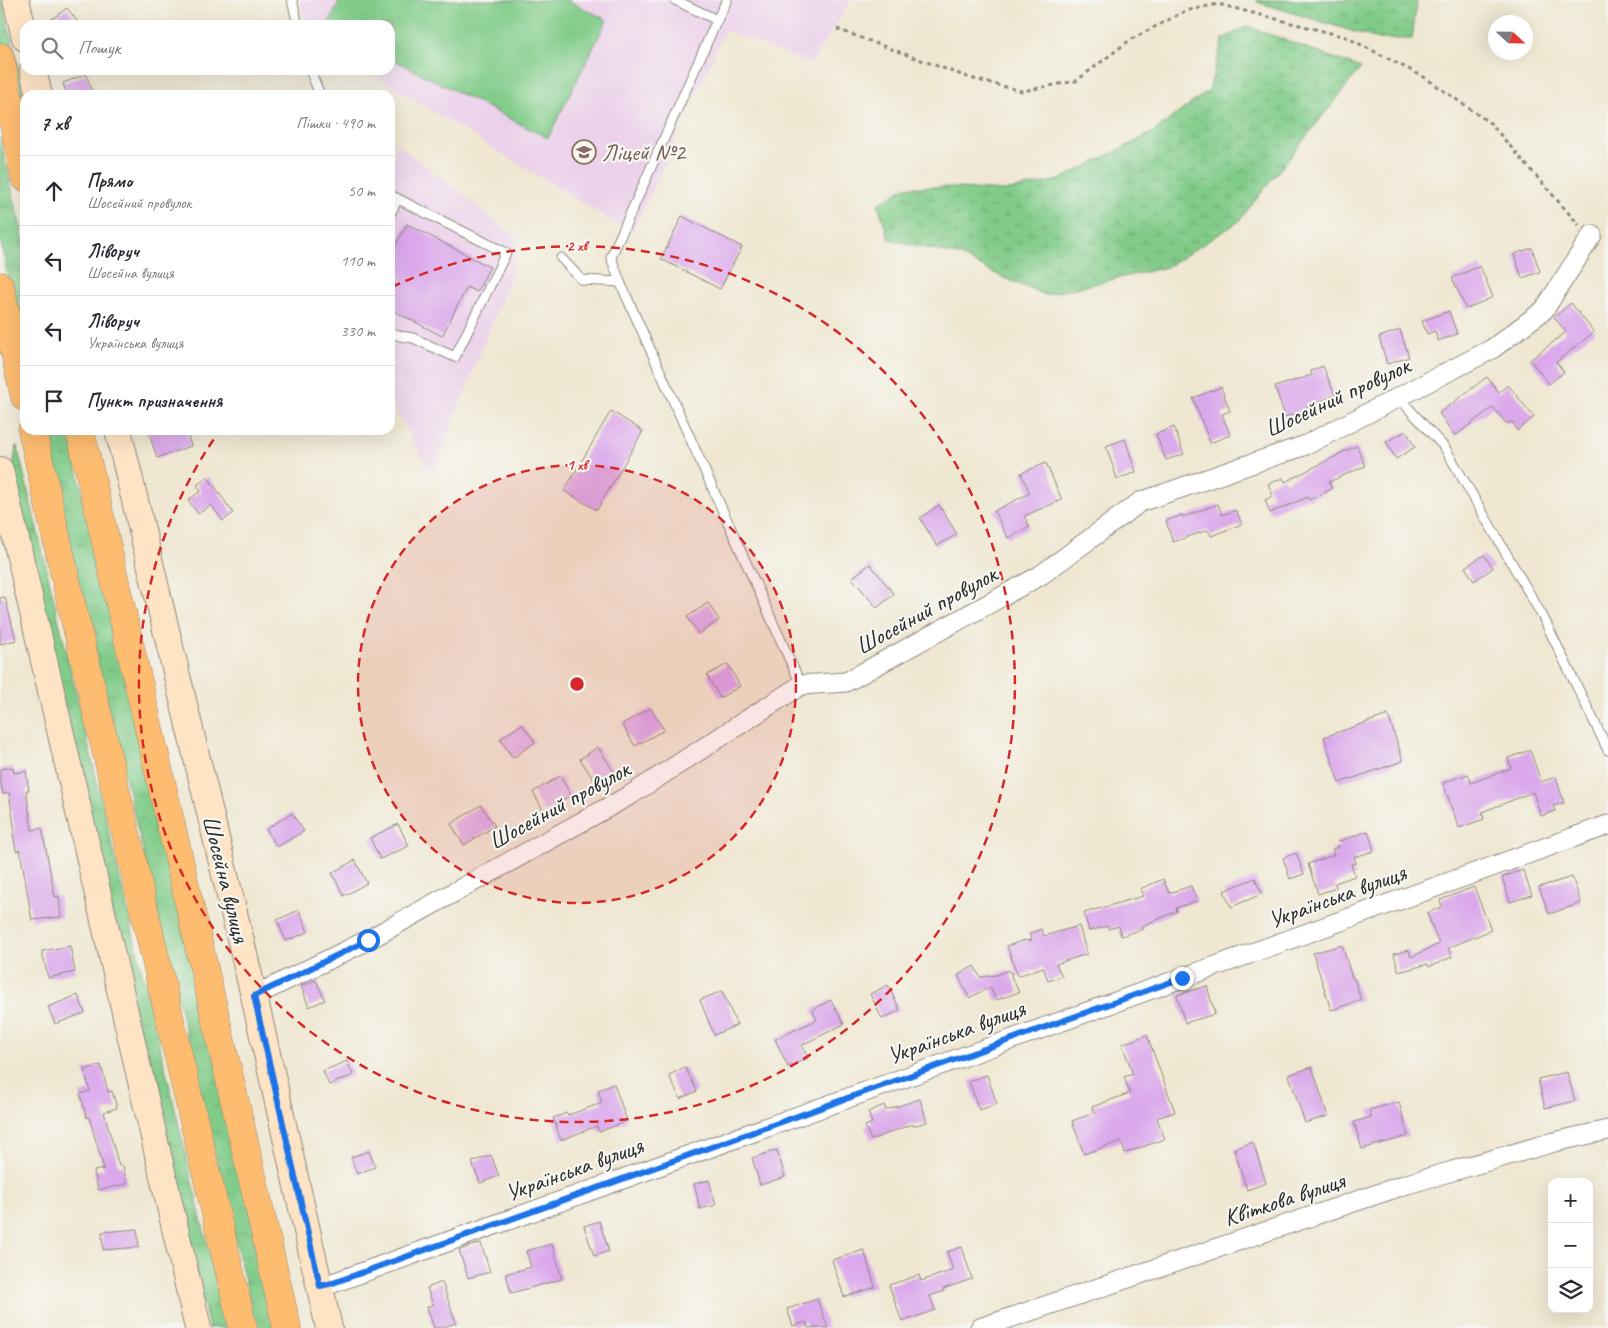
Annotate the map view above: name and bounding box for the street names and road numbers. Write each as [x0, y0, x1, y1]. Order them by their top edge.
street label: Шосейний провулок [1260, 349, 1416, 444]
street label: Шосейний провулок [850, 558, 1004, 661]
street label: Шосейний провулок [483, 753, 637, 856]
street label: Шосейна вулиця [196, 812, 257, 947]
street label: Українська вулиця [1264, 857, 1411, 935]
street label: Українська вулиця [883, 993, 1030, 1071]
street label: Українська вулиця [501, 1130, 648, 1208]
street label: Квіткова вулиця [1220, 1165, 1349, 1233]

